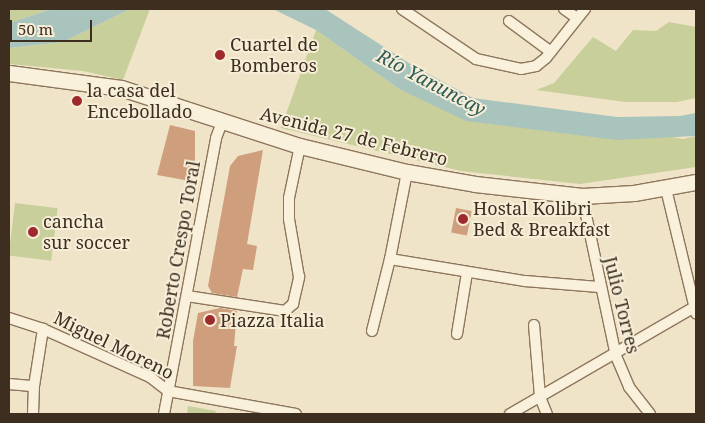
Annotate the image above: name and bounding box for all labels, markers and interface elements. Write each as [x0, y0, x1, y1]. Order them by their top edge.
scale bar [12, 10, 95, 42]
text: 50 m [18, 19, 53, 39]
place label: Cuartel de Bomberos [230, 34, 318, 76]
water label: Río Yanuncay [373, 45, 489, 121]
marker: Cuartel de Bomberos [214, 49, 226, 61]
place label: la casa del Encebollado [87, 80, 192, 122]
marker: la casa del Encebollado [71, 95, 83, 107]
street label: Avenida 27 de Febrero [258, 102, 450, 170]
street label: Roberto Crespo Toral [152, 159, 204, 341]
place label: Hostal Kolibri Bed & Breakfast [473, 198, 610, 240]
place label: cancha sur soccer [43, 211, 130, 253]
marker: Hostal Kolibri Bed & Breakfast [457, 213, 469, 225]
marker: cancha sur soccer [27, 226, 39, 238]
street label: Julio Torres [599, 254, 645, 356]
street label: Miguel Moreno [50, 307, 178, 383]
place label: Piazza Italia [220, 309, 325, 331]
marker: Piazza Italia [204, 314, 216, 326]

